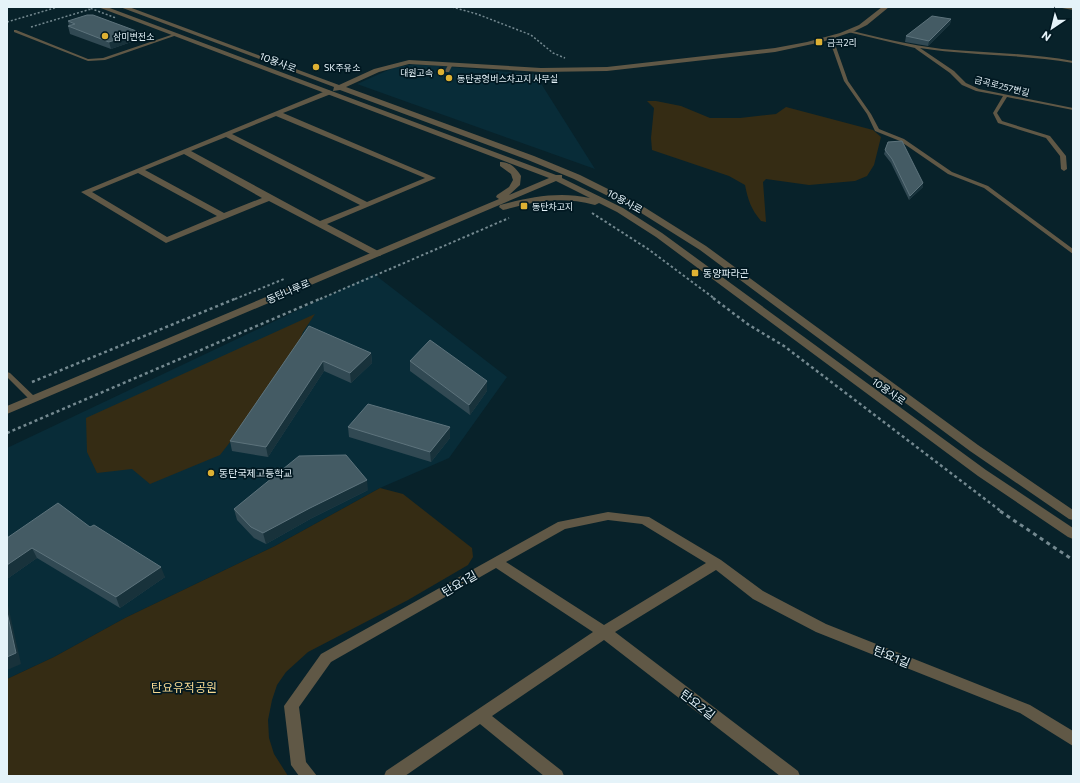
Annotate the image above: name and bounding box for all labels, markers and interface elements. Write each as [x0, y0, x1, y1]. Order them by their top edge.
north arrow [1032, 8, 1072, 48]
text: N [1039, 29, 1053, 44]
marker: 삼미변전소 [100, 31, 110, 41]
place label: 삼미변전소 [113, 31, 155, 42]
marker: 금곡2리 [814, 37, 824, 47]
place label: 금곡2리 [827, 37, 857, 48]
street label: 10용사로 [258, 50, 298, 74]
marker: SK주유소 [311, 62, 321, 72]
place label: SK주유소 [324, 62, 361, 73]
place label: 대원고속 [400, 67, 434, 78]
marker: 대원고속 [436, 67, 446, 77]
marker: 동탄공영버스차고지 사무실 [444, 73, 454, 83]
place label: 동탄공영버스차고지 사무실 [457, 73, 558, 84]
street label: 금곡로257번길 [973, 74, 1031, 98]
street label: 10용사로 [605, 186, 645, 216]
marker: 동탄차고지 [519, 201, 529, 211]
place label: 동탄차고지 [532, 201, 573, 212]
place label: 동양파라곤 [703, 267, 749, 279]
marker: 동양파라곤 [690, 268, 700, 278]
street label: 동탄나루로 [264, 276, 312, 306]
street label: 10용사로 [870, 375, 908, 407]
place label: 동탄국제고등학교 [219, 467, 293, 479]
marker: 동탄국제고등학교 [206, 468, 216, 478]
street label: 탄요1길 [439, 567, 479, 599]
street label: 탄요1길 [872, 642, 912, 670]
park label: 탄요유적공원 [151, 680, 217, 694]
street label: 탄요2길 [678, 686, 718, 722]

